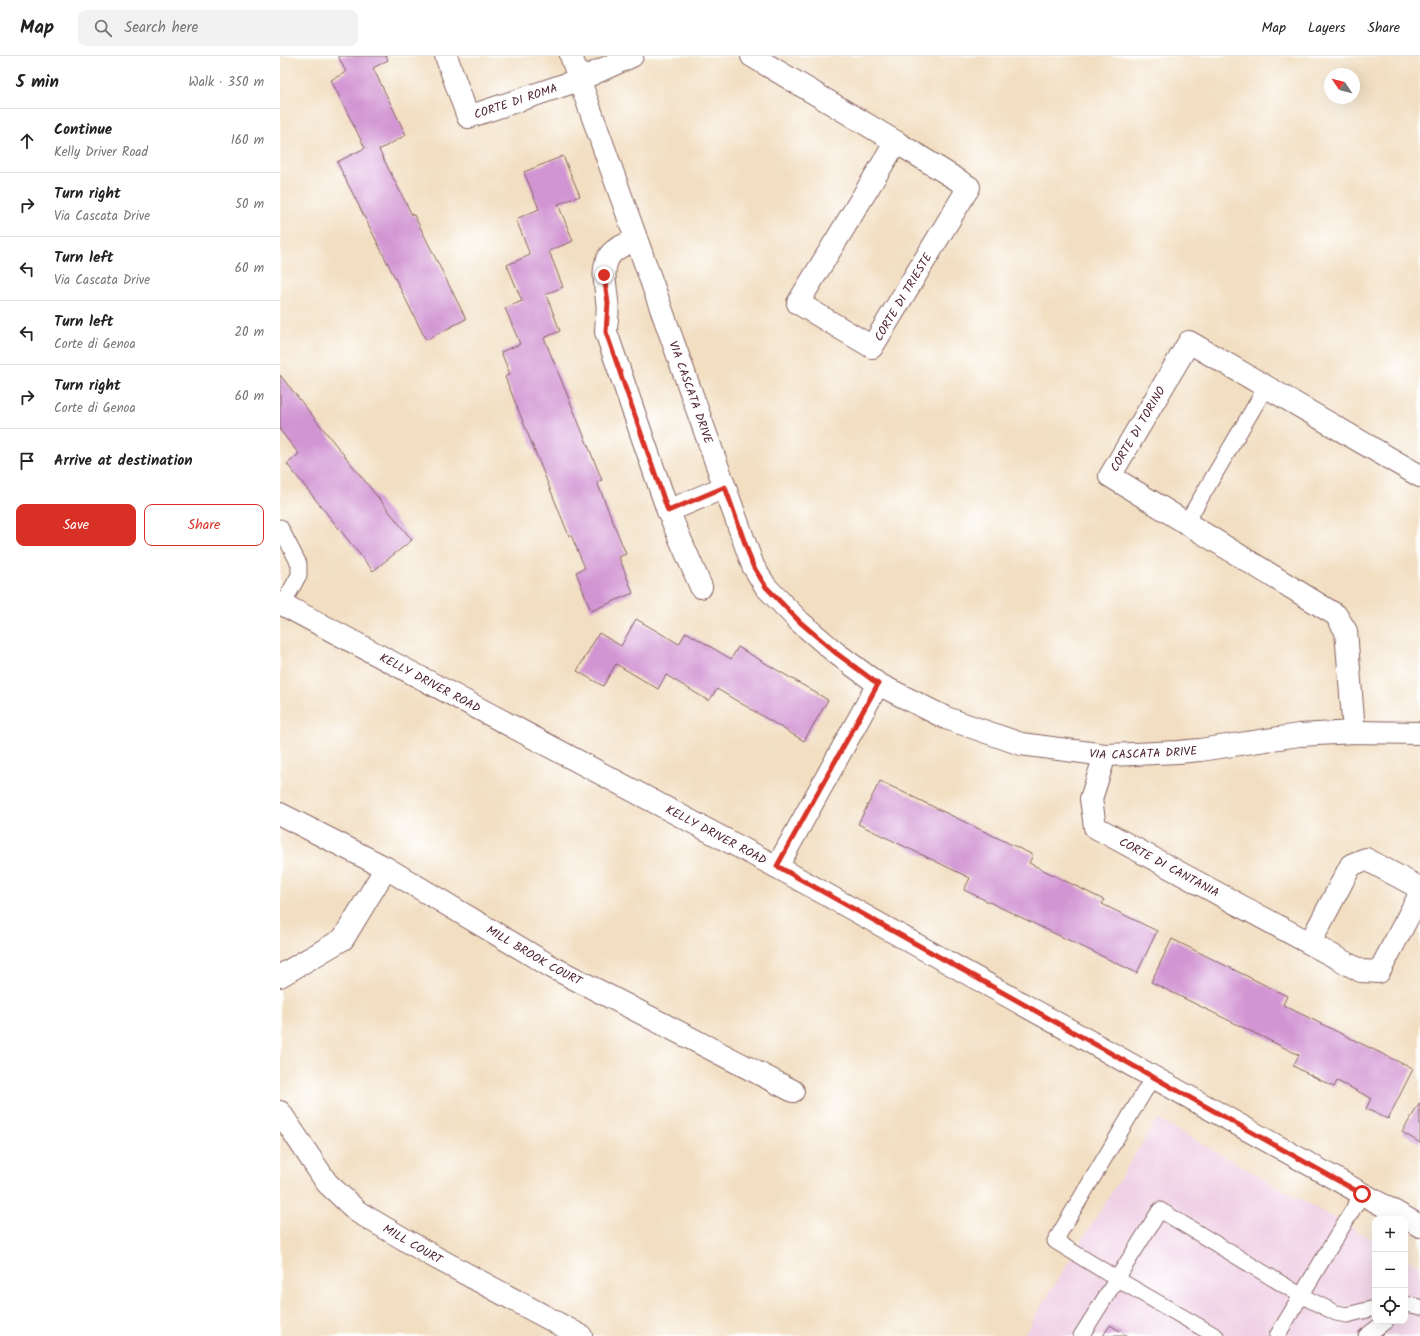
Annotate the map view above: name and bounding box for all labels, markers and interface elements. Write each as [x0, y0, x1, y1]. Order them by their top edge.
search box [78, 10, 358, 46]
text: Map [20, 13, 54, 43]
text: Search here [124, 16, 198, 40]
icon: search [92, 17, 114, 39]
text: Map [1262, 17, 1286, 39]
text: Layers [1308, 17, 1346, 39]
text: Share [1368, 17, 1400, 39]
north arrow [1324, 68, 1360, 104]
text: 5 min [16, 69, 59, 96]
text: Walk · 350 m [188, 72, 264, 93]
street label: CORTE DI ROMA [471, 79, 560, 124]
text: Continue [54, 118, 112, 142]
icon: ahead [16, 130, 38, 152]
text: 160 m [231, 130, 264, 151]
text: Kelly Driver Road [54, 142, 148, 163]
text: Turn right [54, 182, 121, 206]
icon: right [16, 194, 38, 216]
text: 50 m [235, 194, 264, 215]
text: Via Cascata Drive [54, 206, 150, 227]
text: Turn left [54, 246, 114, 270]
street label: CORTE DI TRIESTE [870, 249, 938, 345]
icon: left [16, 258, 38, 280]
text: 60 m [235, 258, 264, 279]
route end [595, 266, 613, 284]
text: Via Cascata Drive [54, 270, 150, 291]
text: Turn left [54, 310, 114, 334]
icon: left [16, 322, 38, 344]
text: 20 m [234, 322, 264, 343]
text: Corte di Genoa [54, 334, 136, 355]
street label: VIA CASCATA DRIVE [663, 338, 718, 447]
text: Turn right [54, 374, 121, 398]
street label: CORTE DI TORINO [1106, 383, 1171, 476]
icon: right [16, 386, 38, 408]
text: 60 m [235, 386, 264, 407]
text: Corte di Genoa [54, 398, 136, 419]
text: Arrive at destination [54, 449, 193, 473]
icon: arrive [16, 450, 38, 472]
button: Save [16, 504, 136, 546]
button: Share [144, 504, 264, 546]
street label: KELLY DRIVER ROAD [376, 648, 484, 718]
street label: VIA CASCATA DRIVE [1088, 741, 1199, 765]
street label: KELLY DRIVER ROAD [662, 800, 770, 870]
street label: CORTE DI CANTANIA [1115, 833, 1223, 903]
street label: MILL BROOK COURT [482, 921, 586, 992]
route start [1353, 1185, 1371, 1203]
map controls [1372, 1216, 1408, 1324]
button: + [1372, 1216, 1408, 1252]
street label: MILL COURT [379, 1220, 447, 1270]
button: − [1372, 1252, 1408, 1288]
button: locate [1372, 1288, 1408, 1324]

